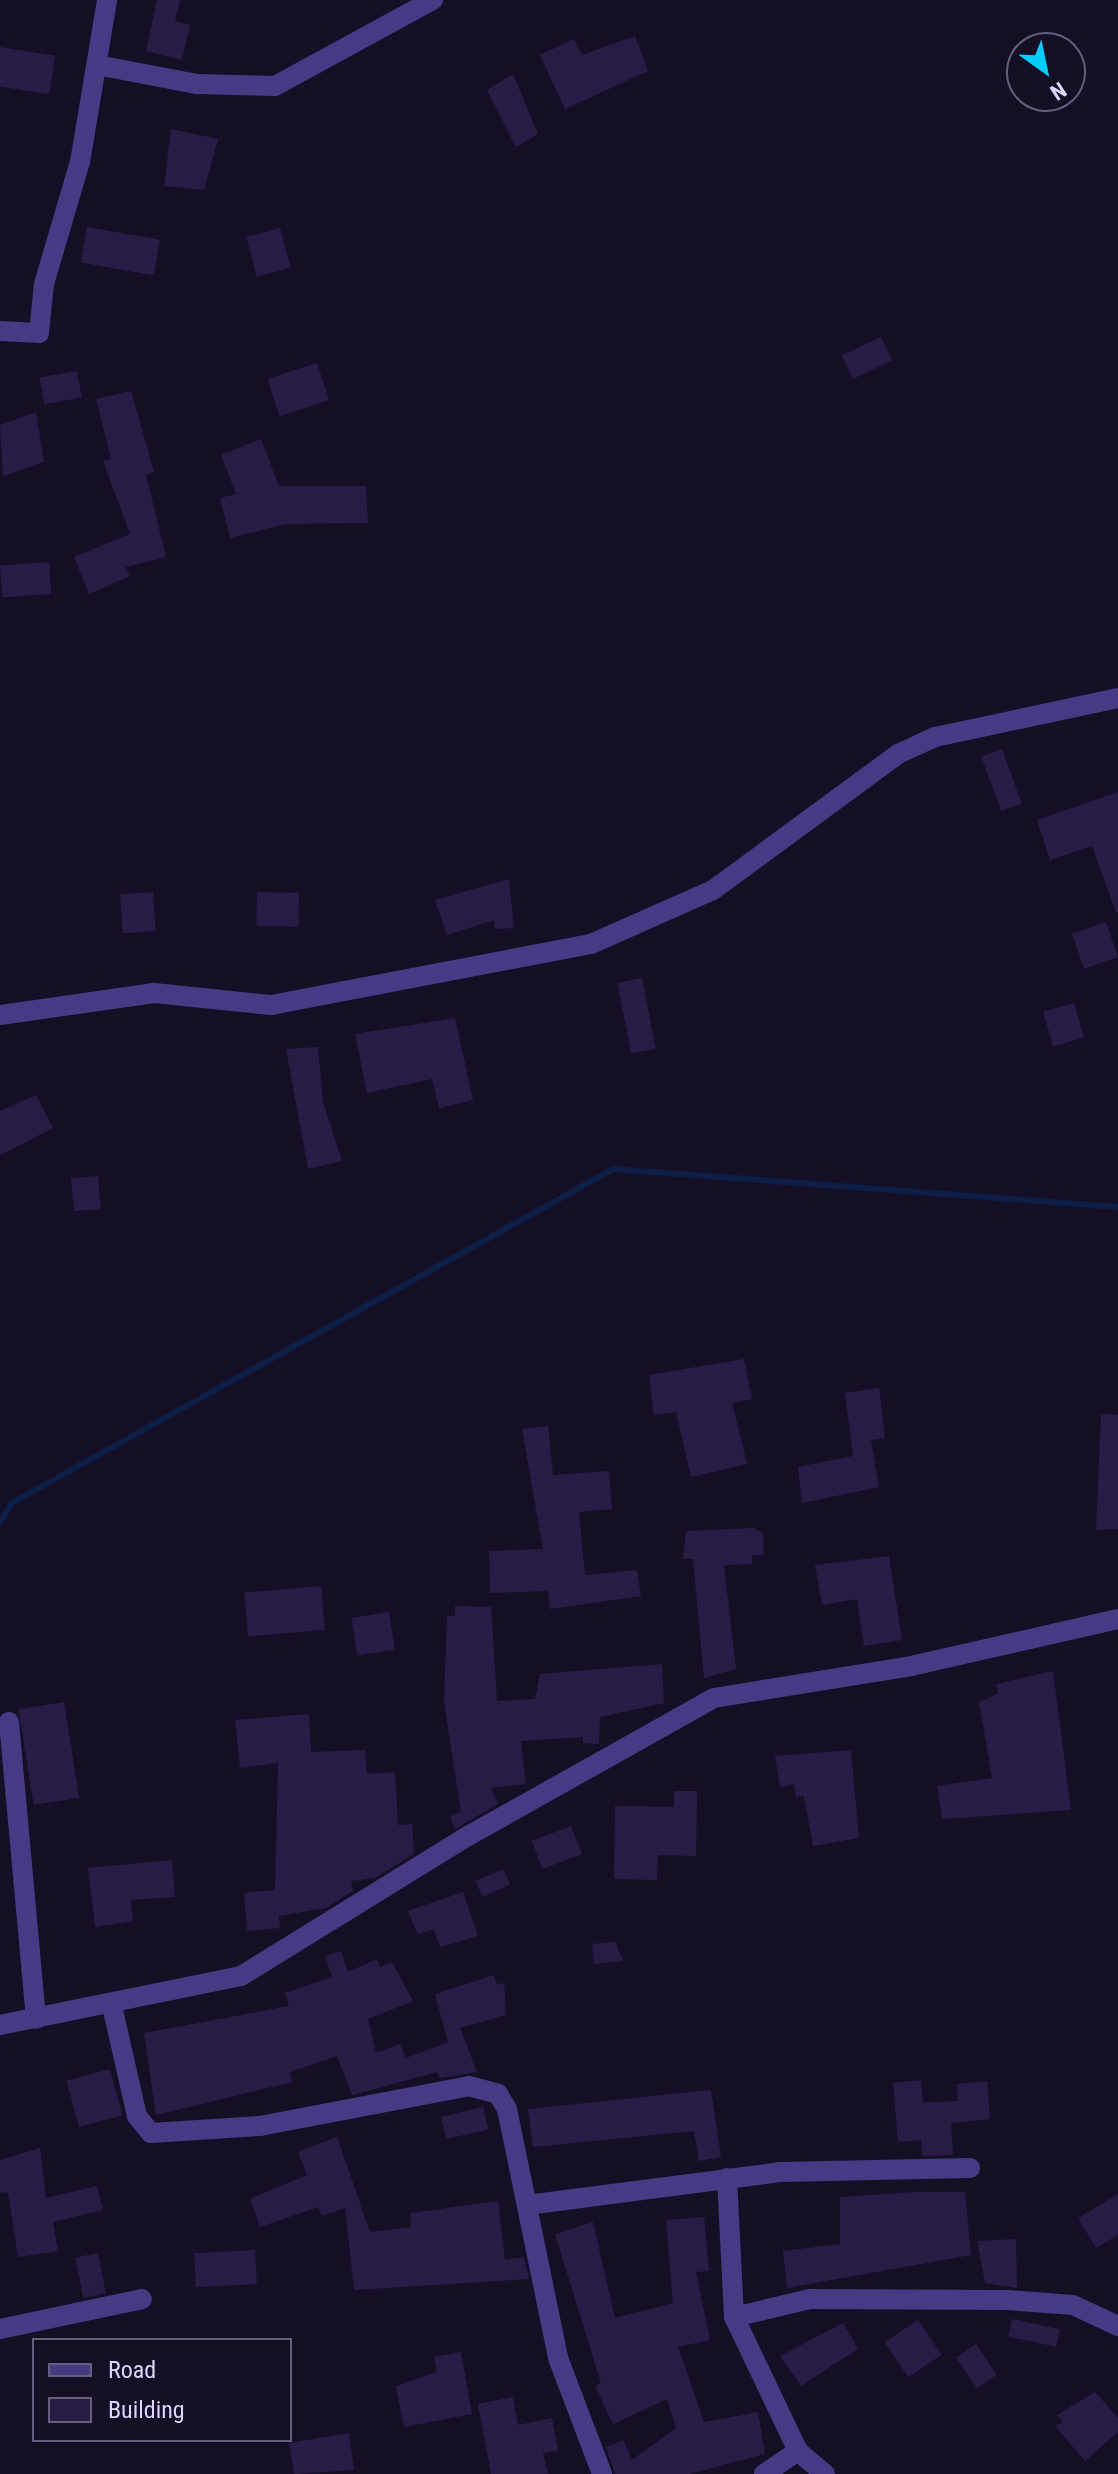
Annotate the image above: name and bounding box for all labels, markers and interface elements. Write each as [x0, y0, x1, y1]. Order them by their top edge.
north arrow [1006, 32, 1086, 112]
text: N [1046, 77, 1071, 105]
legend [32, 2338, 292, 2442]
text: Road [108, 2356, 156, 2384]
text: Building [108, 2396, 185, 2424]

